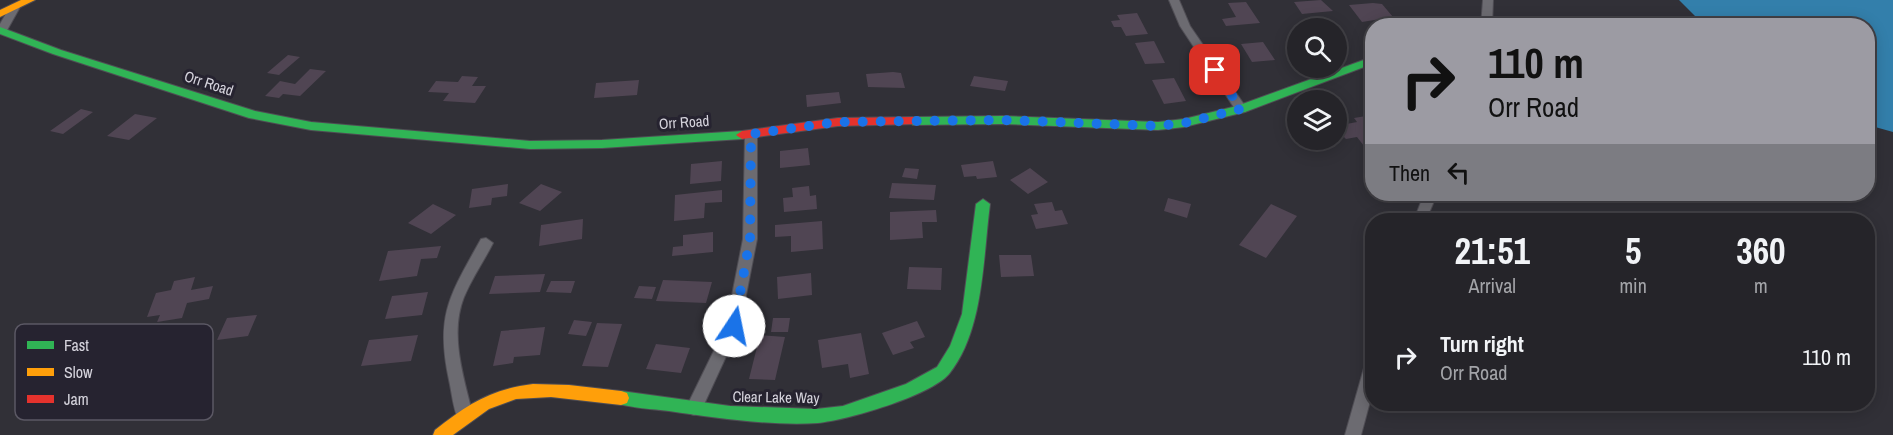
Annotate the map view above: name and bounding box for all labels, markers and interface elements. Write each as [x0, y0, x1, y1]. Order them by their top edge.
map controls [1287, 18, 1347, 150]
button: search [1287, 18, 1347, 78]
text: 110 m [1488, 35, 1584, 91]
icon: right [1389, 42, 1467, 120]
pin [1189, 44, 1240, 95]
icon: arrive [1198, 53, 1231, 86]
street label: Orr Road [182, 65, 236, 101]
text: Orr Road [1488, 89, 1579, 125]
button: layers [1287, 90, 1347, 150]
street label: Orr Road [658, 110, 710, 134]
icon: left [1442, 156, 1475, 189]
text: Then [1389, 158, 1430, 188]
text: 21:51 [1454, 227, 1530, 275]
text: 5 [1625, 227, 1641, 275]
text: 360 [1736, 227, 1786, 275]
text: Arrival [1469, 272, 1516, 299]
text: min [1619, 272, 1647, 299]
text: m [1754, 272, 1768, 299]
position arrow [702, 294, 766, 358]
legend [15, 324, 213, 420]
text: Turn right [1440, 329, 1524, 359]
text: Fast [64, 334, 89, 356]
icon: right [1389, 341, 1422, 374]
text: 110 m [1802, 342, 1851, 372]
text: Orr Road [1440, 359, 1507, 386]
text: Slow [64, 361, 93, 383]
street label: Clear Lake Way [732, 386, 821, 408]
text: Jam [64, 388, 89, 410]

